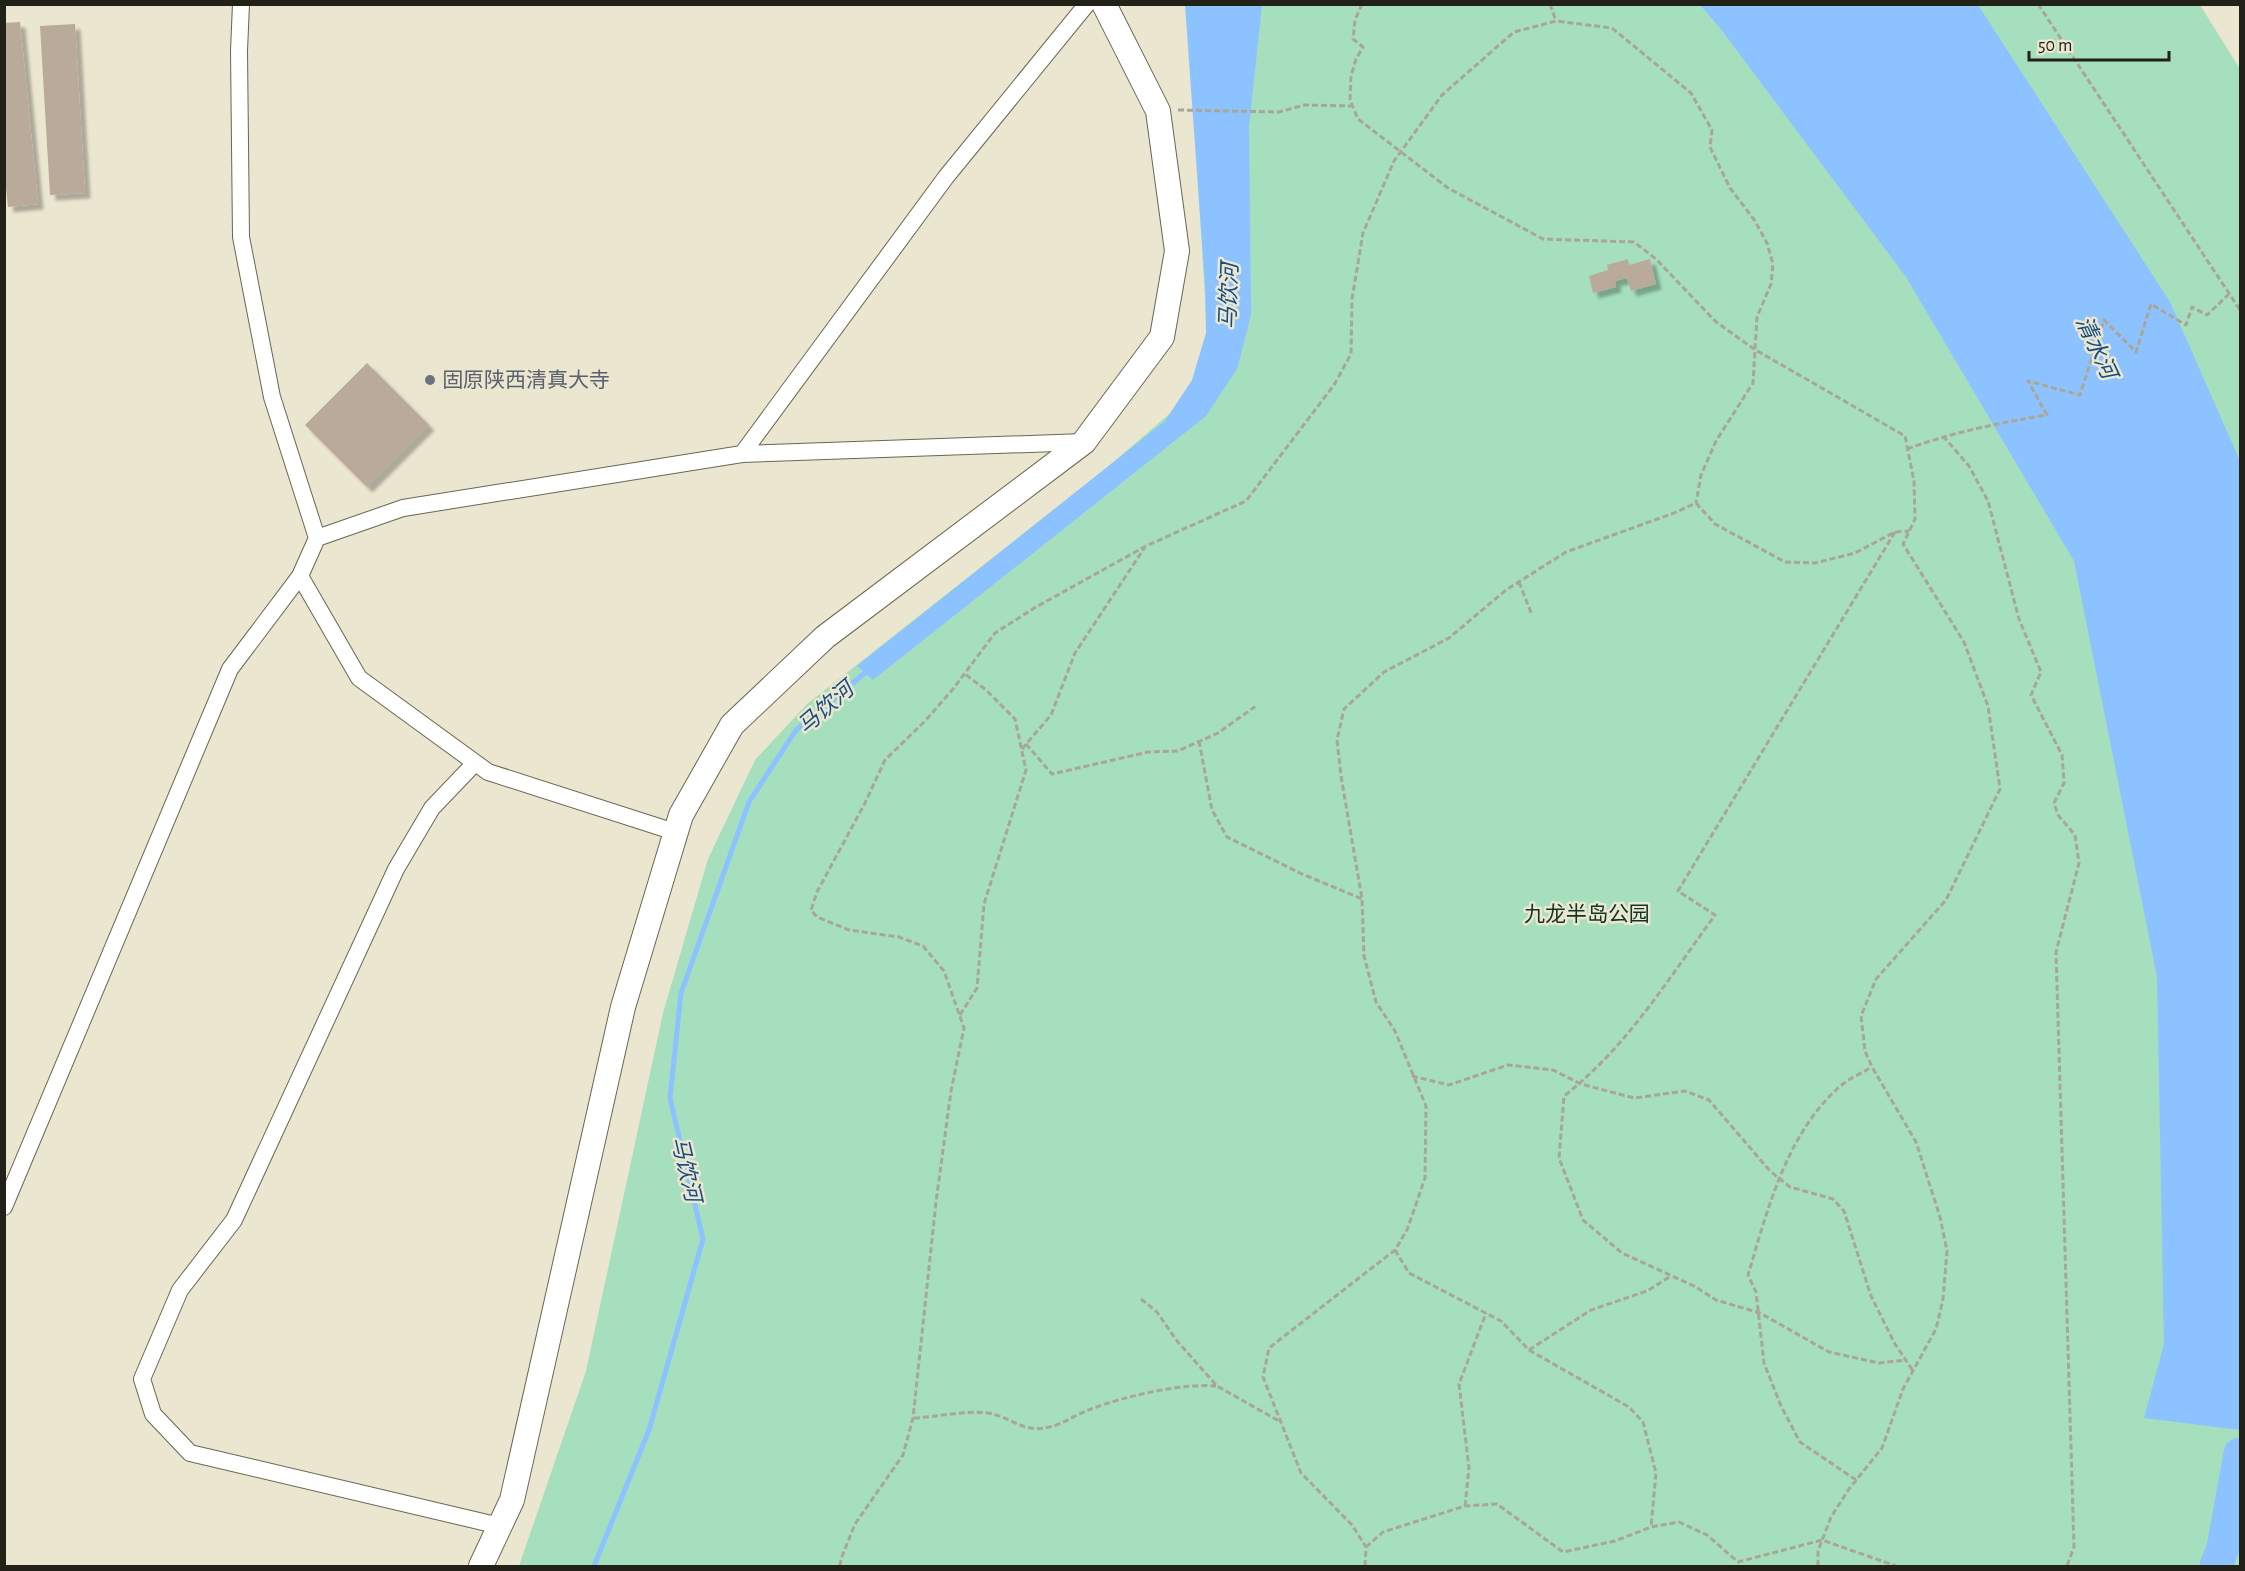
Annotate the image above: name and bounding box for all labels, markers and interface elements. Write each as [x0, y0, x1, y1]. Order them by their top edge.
scale bar [2029, 24, 2168, 62]
text: 50 m [2038, 37, 2072, 55]
water label: 马饮河 [1216, 259, 1241, 329]
water label: 清水河 [2072, 312, 2123, 386]
place label: 固原陕西清真大寺 [442, 369, 610, 391]
marker: 固原陕西清真大寺 [423, 373, 437, 387]
water label: 马饮河 [793, 674, 861, 738]
park label: 九龙半岛公园 [1524, 903, 1650, 925]
water label: 马饮河 [668, 1134, 706, 1208]

